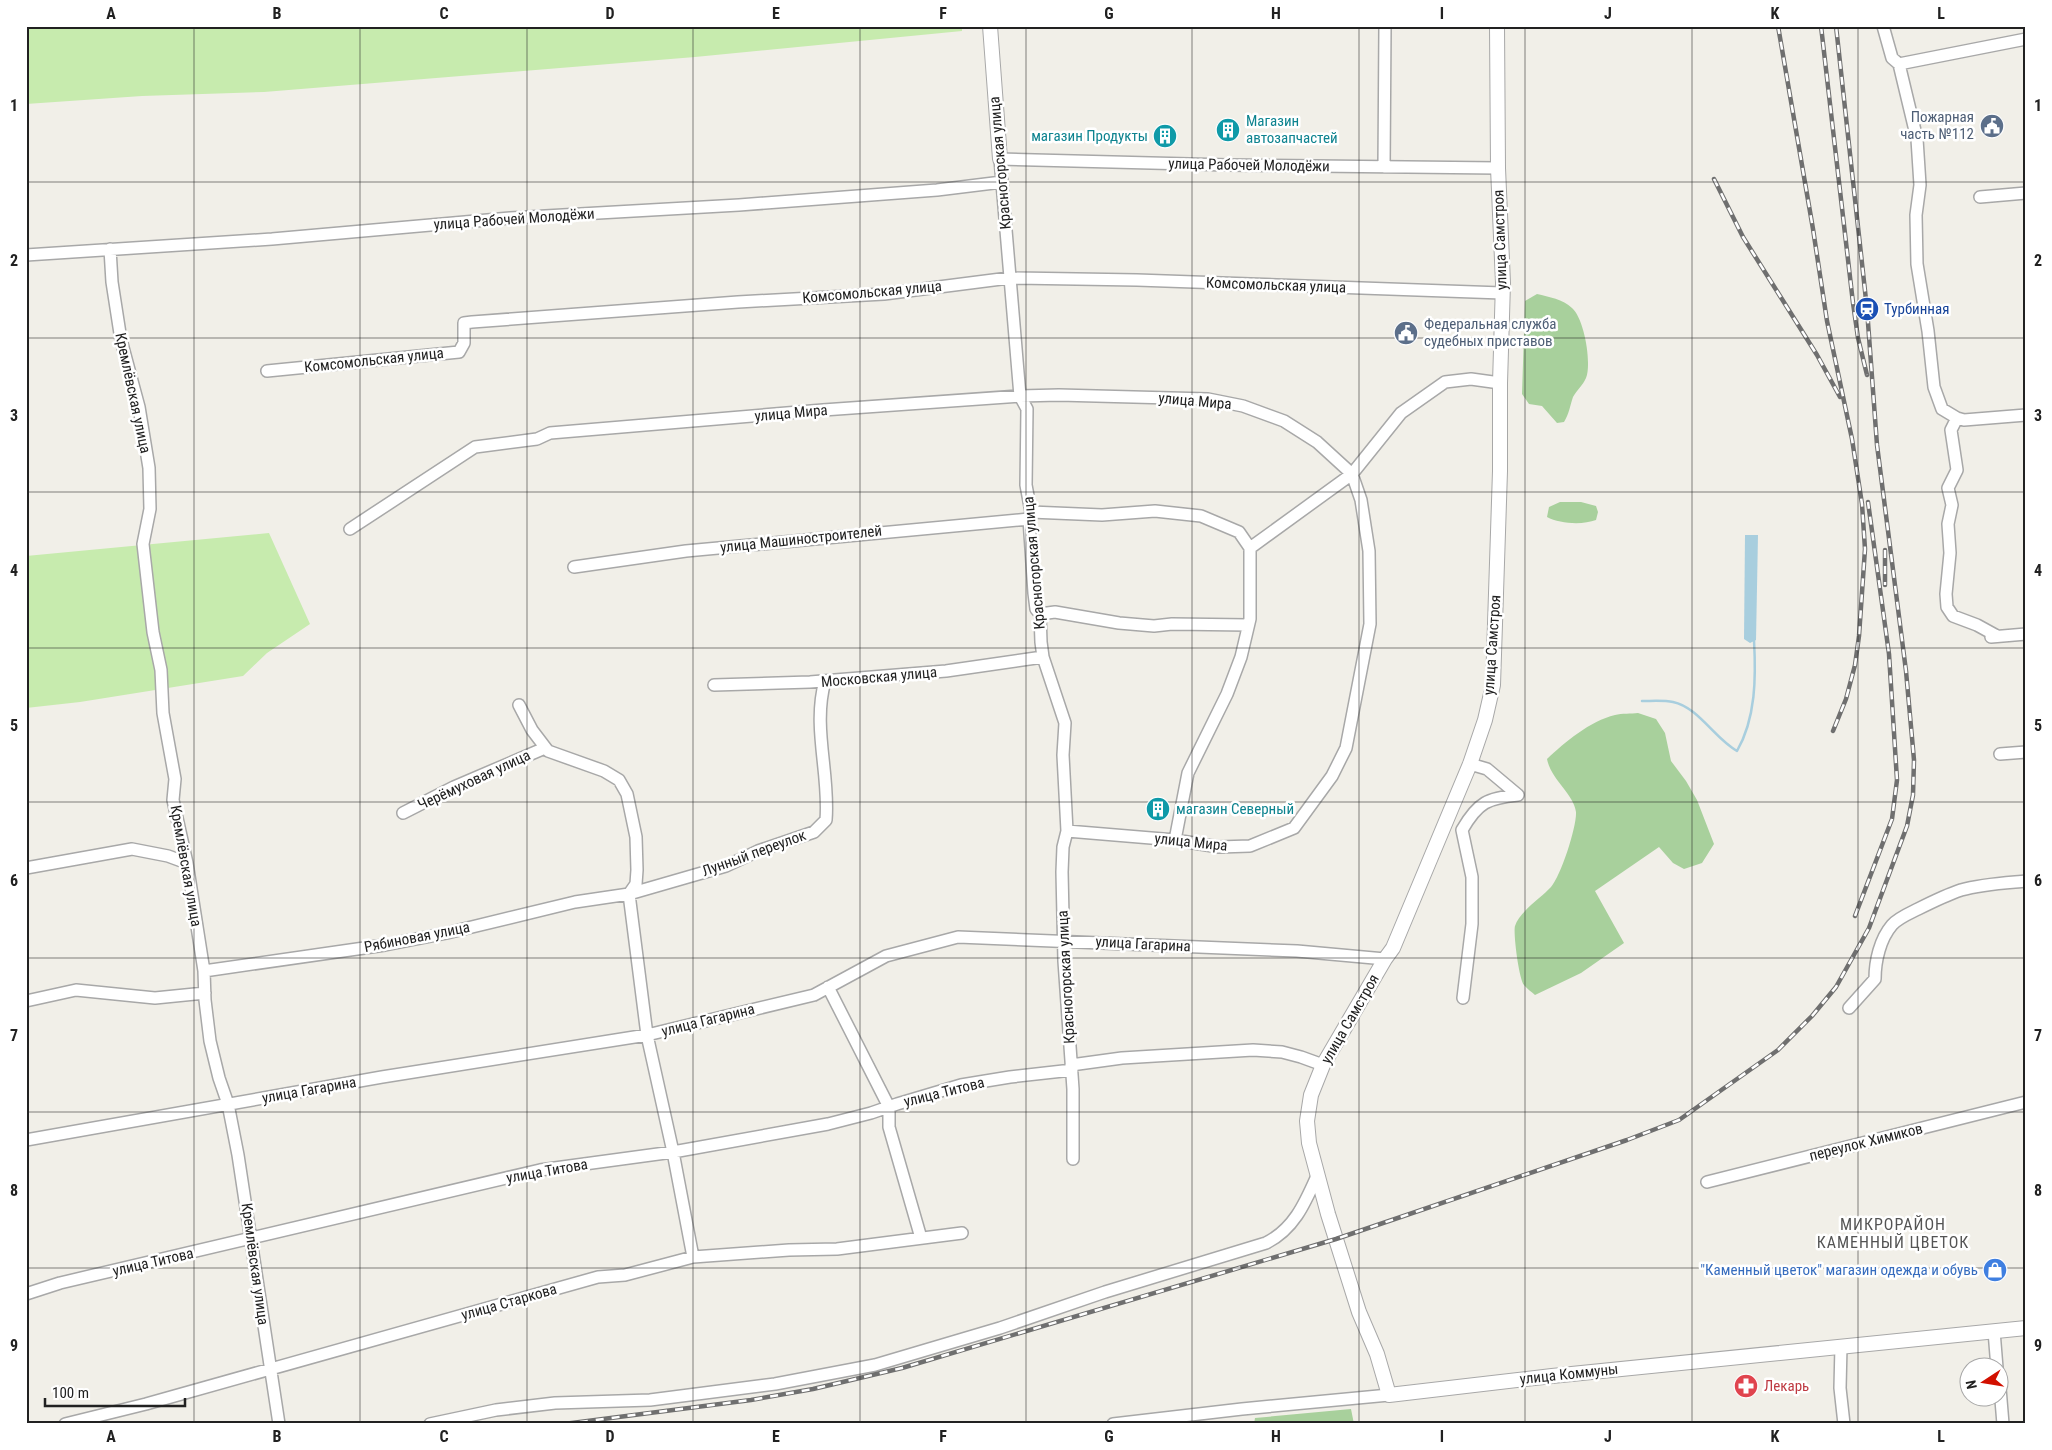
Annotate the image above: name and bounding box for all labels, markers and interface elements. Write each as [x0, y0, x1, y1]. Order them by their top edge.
text: A [106, 4, 116, 23]
text: B [273, 4, 282, 23]
text: C [439, 4, 449, 23]
text: D [605, 4, 615, 23]
text: E [772, 4, 780, 23]
text: F [939, 4, 947, 23]
text: G [1104, 4, 1114, 23]
text: H [1271, 4, 1281, 23]
text: I [1440, 4, 1444, 23]
text: J [1604, 4, 1612, 23]
text: K [1771, 4, 1780, 23]
text: L [1937, 4, 1945, 23]
text: 1 [10, 96, 18, 115]
street label: Красногорская улица [985, 96, 1015, 230]
text: 1 [2034, 96, 2042, 115]
place label: Пожарная часть №112 [1900, 108, 1974, 143]
place label: Магазин автозапчастей [1246, 112, 1338, 147]
public building icon: Пожарная часть №112 [1979, 113, 2005, 139]
building icon: Магазин автозапчастей [1215, 117, 1241, 143]
building icon: магазин Продукты [1152, 123, 1178, 149]
place label: магазин Продукты [1031, 127, 1148, 145]
street label: улица Рабочей Молодёжи [1168, 155, 1330, 175]
street label: улица Самстроя [1489, 189, 1511, 291]
street label: улица Рабочей Молодёжи [433, 204, 595, 234]
text: 2 [10, 251, 18, 270]
text: 2 [2034, 251, 2042, 270]
street label: Комсомольская улица [1206, 274, 1346, 296]
street label: Комсомольская улица [801, 277, 943, 307]
station icon: Турбинная [1854, 296, 1880, 322]
place label: Турбинная [1884, 300, 1949, 318]
place label: Федеральная служба судебных приставов [1424, 315, 1556, 350]
public building icon: Федеральная служба судебных приставов [1393, 320, 1419, 346]
street label: Кремлёвская улица [111, 331, 155, 455]
street label: Комсомольская улица [303, 344, 445, 376]
street label: улица Мира [1158, 389, 1232, 413]
street label: улица Мира [754, 401, 828, 425]
text: 3 [10, 406, 18, 425]
text: 3 [2034, 406, 2042, 425]
street label: Красногорская улица [1019, 496, 1049, 630]
street label: улица Машиностроителей [719, 522, 883, 556]
text: 4 [10, 561, 18, 580]
text: 4 [2034, 561, 2042, 580]
street label: улица Самстроя [1480, 594, 1504, 696]
street label: Московская улица [820, 663, 938, 691]
text: 5 [10, 716, 18, 735]
text: 5 [2034, 716, 2042, 735]
street label: Черёмуховая улица [415, 746, 533, 814]
building icon: магазин Северный [1145, 796, 1171, 822]
place label: магазин Северный [1176, 800, 1294, 818]
street label: Кремлёвская улица [166, 804, 206, 928]
street label: Лунный переулок [700, 826, 808, 880]
street label: улица Мира [1154, 829, 1228, 855]
text: 6 [10, 871, 18, 890]
text: 6 [2034, 871, 2042, 890]
street label: Красногорская улица [1054, 910, 1078, 1044]
street label: Рябиновая улица [363, 918, 471, 956]
street label: улица Гагарина [1095, 933, 1191, 955]
street label: улица Самстроя [1317, 971, 1383, 1067]
street label: улица Гагарина [660, 1000, 756, 1040]
text: 7 [10, 1026, 18, 1045]
text: 7 [2034, 1026, 2042, 1045]
street label: улица Гагарина [261, 1073, 357, 1107]
street label: улица Титова [902, 1073, 986, 1111]
street label: переулок Химиков [1807, 1119, 1925, 1165]
street label: улица Титова [505, 1155, 589, 1187]
text: 8 [10, 1181, 18, 1200]
text: 8 [2034, 1181, 2042, 1200]
street label: Кремлёвская улица [238, 1202, 272, 1326]
district label: МИКРОРАЙОН КАМЕННЫЙ ЦВЕТОК [1817, 1215, 1969, 1252]
street label: улица Титова [111, 1244, 195, 1280]
shop icon: "Каменный цветок" магазин одежда и обувь [1982, 1257, 2008, 1283]
place label: "Каменный цветок" магазин одежда и обувь [1700, 1261, 1978, 1279]
street label: улица Старкова [459, 1280, 559, 1324]
text: 9 [10, 1336, 18, 1355]
text: 9 [2034, 1336, 2042, 1355]
north arrow [1960, 1358, 2010, 1408]
street label: улица Коммуны [1519, 1360, 1619, 1388]
pharmacy icon: Лекарь [1733, 1373, 1759, 1399]
scale bar [45, 1375, 185, 1407]
place label: Лекарь [1764, 1377, 1809, 1395]
text: N [1963, 1379, 1980, 1391]
text: 100 m [52, 1384, 89, 1402]
text: A [106, 1427, 116, 1446]
text: B [273, 1427, 282, 1446]
text: C [439, 1427, 449, 1446]
text: D [605, 1427, 615, 1446]
text: E [772, 1427, 780, 1446]
text: F [939, 1427, 947, 1446]
text: G [1104, 1427, 1114, 1446]
text: H [1271, 1427, 1281, 1446]
text: I [1440, 1427, 1444, 1446]
text: J [1604, 1427, 1612, 1446]
text: K [1771, 1427, 1780, 1446]
text: L [1937, 1427, 1945, 1446]

